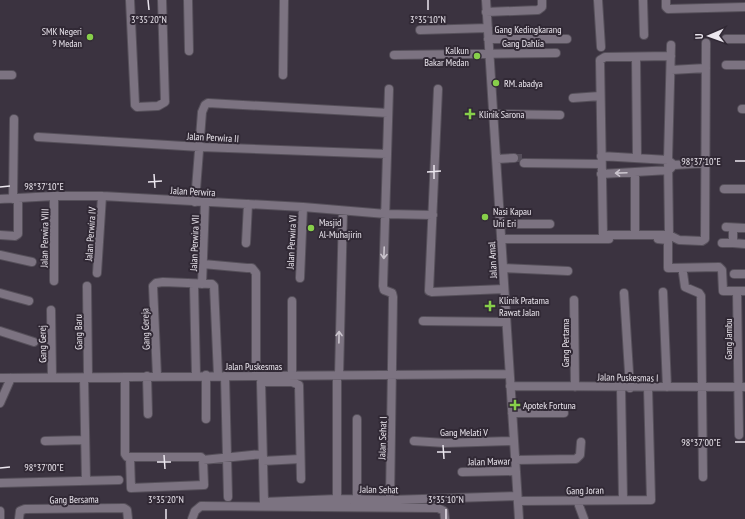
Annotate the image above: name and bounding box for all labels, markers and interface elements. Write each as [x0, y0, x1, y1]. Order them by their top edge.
text: 3°35'20"N [131, 13, 167, 26]
text: 3°35'10"N [410, 13, 446, 26]
north arrow [689, 16, 729, 56]
street label: Gang Kedingkarang [495, 23, 561, 36]
place label: SMK Negeri 9 Medan [42, 25, 82, 50]
marker: SMK Negeri 9 Medan [85, 32, 95, 42]
text: U [692, 33, 706, 39]
street label: Gang Dahlia [502, 37, 544, 50]
place label: Kalkun Bakar Medan [424, 44, 469, 69]
marker: Kalkun Bakar Medan [472, 51, 482, 61]
place label: RM. abadya [504, 77, 543, 90]
marker: RM. abadya [491, 78, 501, 88]
marker: Klinik Sarona [464, 108, 476, 120]
place label: Klinik Sarona [479, 108, 524, 121]
street label: Jalan Perwira II [186, 130, 239, 145]
text: 98°37'10"E [681, 155, 721, 168]
one-way arrow [615, 169, 628, 177]
text: 98°37'10"E [24, 180, 64, 193]
street label: Jalan Perwira [169, 184, 216, 199]
place label: Nasi Kapau Uni Eri [493, 205, 531, 230]
street label: Jalan Perwira IV [82, 206, 99, 263]
street label: Jalan Perwira VIII [37, 209, 52, 268]
marker: Nasi Kapau Uni Eri [480, 212, 490, 222]
street label: Jalan Perwira VII [187, 215, 202, 272]
street label: Jalan Perwira VI [284, 215, 299, 270]
place label: Masjid Al-Muhajirin [319, 216, 362, 241]
marker: Masjid Al-Muhajirin [306, 223, 316, 233]
street label: Jalan Amal [485, 241, 500, 280]
one-way arrow [381, 246, 388, 259]
place label: Klinik Pratama Rawat Jalan [499, 294, 549, 319]
marker: Klinik Pratama Rawat Jalan [484, 300, 496, 312]
street label: Gang Gereja [138, 308, 153, 350]
street label: Gang Baru [72, 314, 85, 350]
street label: Gang Jambu [722, 318, 735, 360]
street label: Gang Pertama [559, 319, 572, 367]
street label: Gang Gerej [36, 325, 49, 363]
one-way arrow [335, 331, 343, 344]
street label: Jalan Puskesmas [225, 360, 283, 373]
street label: Jalan Puskesmas I [596, 370, 659, 385]
place label: Apotek Fortuna [523, 399, 576, 412]
marker: Apotek Fortuna [510, 400, 520, 410]
street label: Jalan Sehat I [375, 416, 390, 461]
street label: Gang Melati V [440, 426, 488, 439]
text: 98°37'00"E [681, 436, 721, 449]
street label: Jalan Mawar [467, 455, 511, 468]
text: 98°37'00"E [24, 461, 64, 474]
street label: Jalan Sehat [358, 483, 399, 496]
street label: Gang Joran [566, 484, 604, 497]
street label: Gang Bersama [49, 493, 99, 506]
text: 3°35'20"N [148, 493, 184, 506]
text: 3°35'10"N [428, 493, 464, 506]

